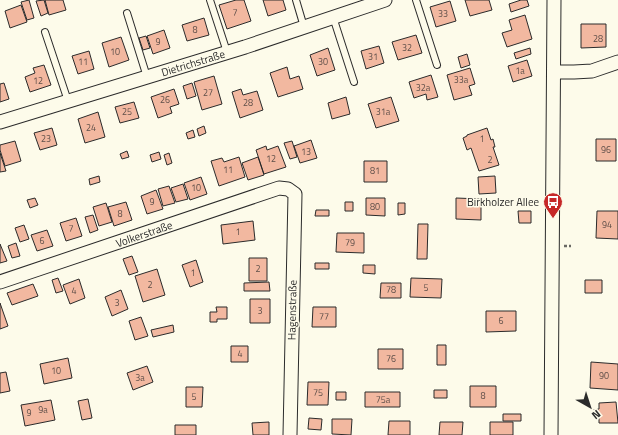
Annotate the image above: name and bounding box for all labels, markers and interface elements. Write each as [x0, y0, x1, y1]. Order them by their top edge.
house number: 7 [232, 6, 238, 19]
house number: 33 [438, 7, 448, 20]
house number: 8 [192, 23, 198, 36]
house number: 28 [593, 32, 603, 45]
house number: 9 [155, 35, 161, 48]
house number: 32 [402, 41, 412, 54]
house number: 10 [110, 45, 120, 58]
street label: Dietrichstraße [159, 46, 227, 80]
house number: 31 [368, 50, 378, 63]
house number: 11 [78, 55, 88, 68]
house number: 30 [318, 55, 328, 68]
house number: 1a [515, 64, 525, 77]
house number: 33a [454, 73, 469, 86]
house number: 12 [33, 74, 43, 87]
house number: 32a [416, 81, 431, 94]
house number: 27 [203, 86, 213, 99]
house number: 26 [160, 93, 170, 106]
house number: 28 [243, 96, 253, 109]
house number: 25 [122, 105, 132, 118]
house number: 31a [376, 105, 391, 118]
house number: 24 [86, 121, 96, 134]
house number: 23 [41, 132, 51, 145]
house number: 1 [479, 132, 485, 145]
house number: 96 [601, 143, 611, 156]
house number: 13 [301, 145, 311, 158]
house number: 12 [266, 152, 276, 165]
house number: 2 [487, 153, 493, 166]
house number: 11 [223, 163, 233, 176]
house number: 81 [370, 164, 380, 177]
house number: 10 [191, 181, 201, 194]
bus stop icon: Birkholzer Allee [542, 191, 564, 219]
place label: Birkholzer Allee [467, 194, 539, 210]
house number: 9 [149, 195, 155, 208]
house number: 80 [370, 200, 380, 213]
house number: 8 [117, 207, 123, 220]
street label: Volkerstraße [113, 217, 175, 251]
house number: 94 [602, 218, 612, 231]
house number: 7 [68, 222, 74, 235]
house number: 1 [235, 225, 241, 238]
house number: 6 [39, 234, 45, 247]
house number: 79 [345, 236, 355, 249]
house number: 2 [255, 262, 261, 275]
house number: 1 [190, 266, 196, 279]
house number: 2 [147, 278, 153, 291]
street label: Hagenstraße [283, 279, 301, 340]
house number: 5 [423, 281, 429, 294]
house number: 78 [386, 283, 396, 296]
house number: 4 [71, 284, 77, 297]
house number: 3 [114, 296, 120, 309]
house number: 3 [257, 304, 263, 317]
house number: 77 [319, 310, 329, 323]
house number: 6 [498, 314, 504, 327]
house number: 4 [237, 347, 243, 360]
house number: 76 [386, 352, 396, 365]
house number: 10 [51, 364, 61, 377]
house number: 90 [599, 369, 609, 382]
house number: 3a [135, 371, 145, 384]
house number: 75 [313, 386, 323, 399]
north arrow [570, 387, 610, 427]
house number: 8 [480, 389, 486, 402]
house number: 5 [191, 390, 197, 403]
house number: 75a [376, 393, 391, 406]
house number: 9a [38, 403, 48, 416]
house number: 9 [26, 406, 32, 419]
text: N [588, 406, 604, 423]

